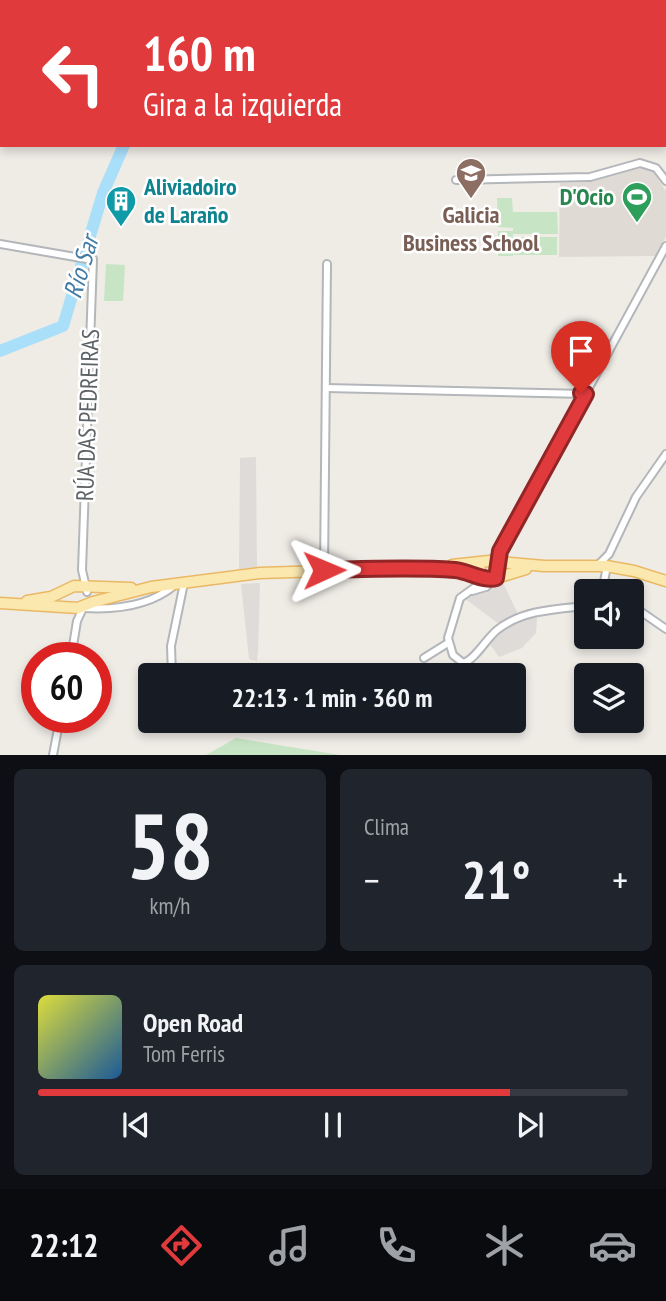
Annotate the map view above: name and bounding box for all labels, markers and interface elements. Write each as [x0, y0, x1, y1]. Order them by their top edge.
text: 160 m [143, 21, 256, 85]
icon: left [28, 28, 119, 119]
text: Gira a la izquierda [143, 83, 342, 125]
school or university icon: Galicia Business School [454, 156, 488, 200]
place label: Aliviadoiro de Laraño [143, 171, 237, 230]
sports icon: D'Ocio [620, 180, 654, 224]
place label: D'Ocio [560, 181, 614, 212]
building icon: Aliviadoiro de Laraño [104, 184, 138, 228]
place label: Galicia Business School [403, 199, 539, 258]
water label: Río Sar [55, 228, 107, 302]
pin [551, 321, 611, 393]
street label: RÚA DAS PEDREIRAS [69, 328, 106, 502]
icon: arrive [562, 332, 600, 370]
position arrow [287, 533, 361, 607]
map controls [574, 579, 644, 733]
button: sound [574, 579, 644, 649]
speed limit sign: 60 [21, 642, 112, 733]
button: layers [574, 663, 644, 733]
text: 22:13 · 1 min · 360 m [232, 681, 432, 714]
text: 58 [127, 786, 214, 904]
text: Clima [364, 812, 409, 841]
text: 21° [462, 846, 530, 913]
text: − [364, 855, 380, 904]
text: + [612, 855, 628, 904]
text: km/h [150, 891, 190, 920]
text: Open Road [143, 1006, 243, 1039]
text: Tom Ferris [143, 1039, 225, 1068]
icon: previous [117, 1106, 155, 1144]
icon: pause [314, 1106, 352, 1144]
icon: next [511, 1106, 549, 1144]
icon: directions [157, 1221, 206, 1270]
icon: music [265, 1221, 314, 1270]
icon: phone [372, 1221, 421, 1270]
icon: climate [480, 1221, 529, 1270]
icon: car [588, 1221, 637, 1270]
text: 22:12 [29, 1224, 99, 1266]

